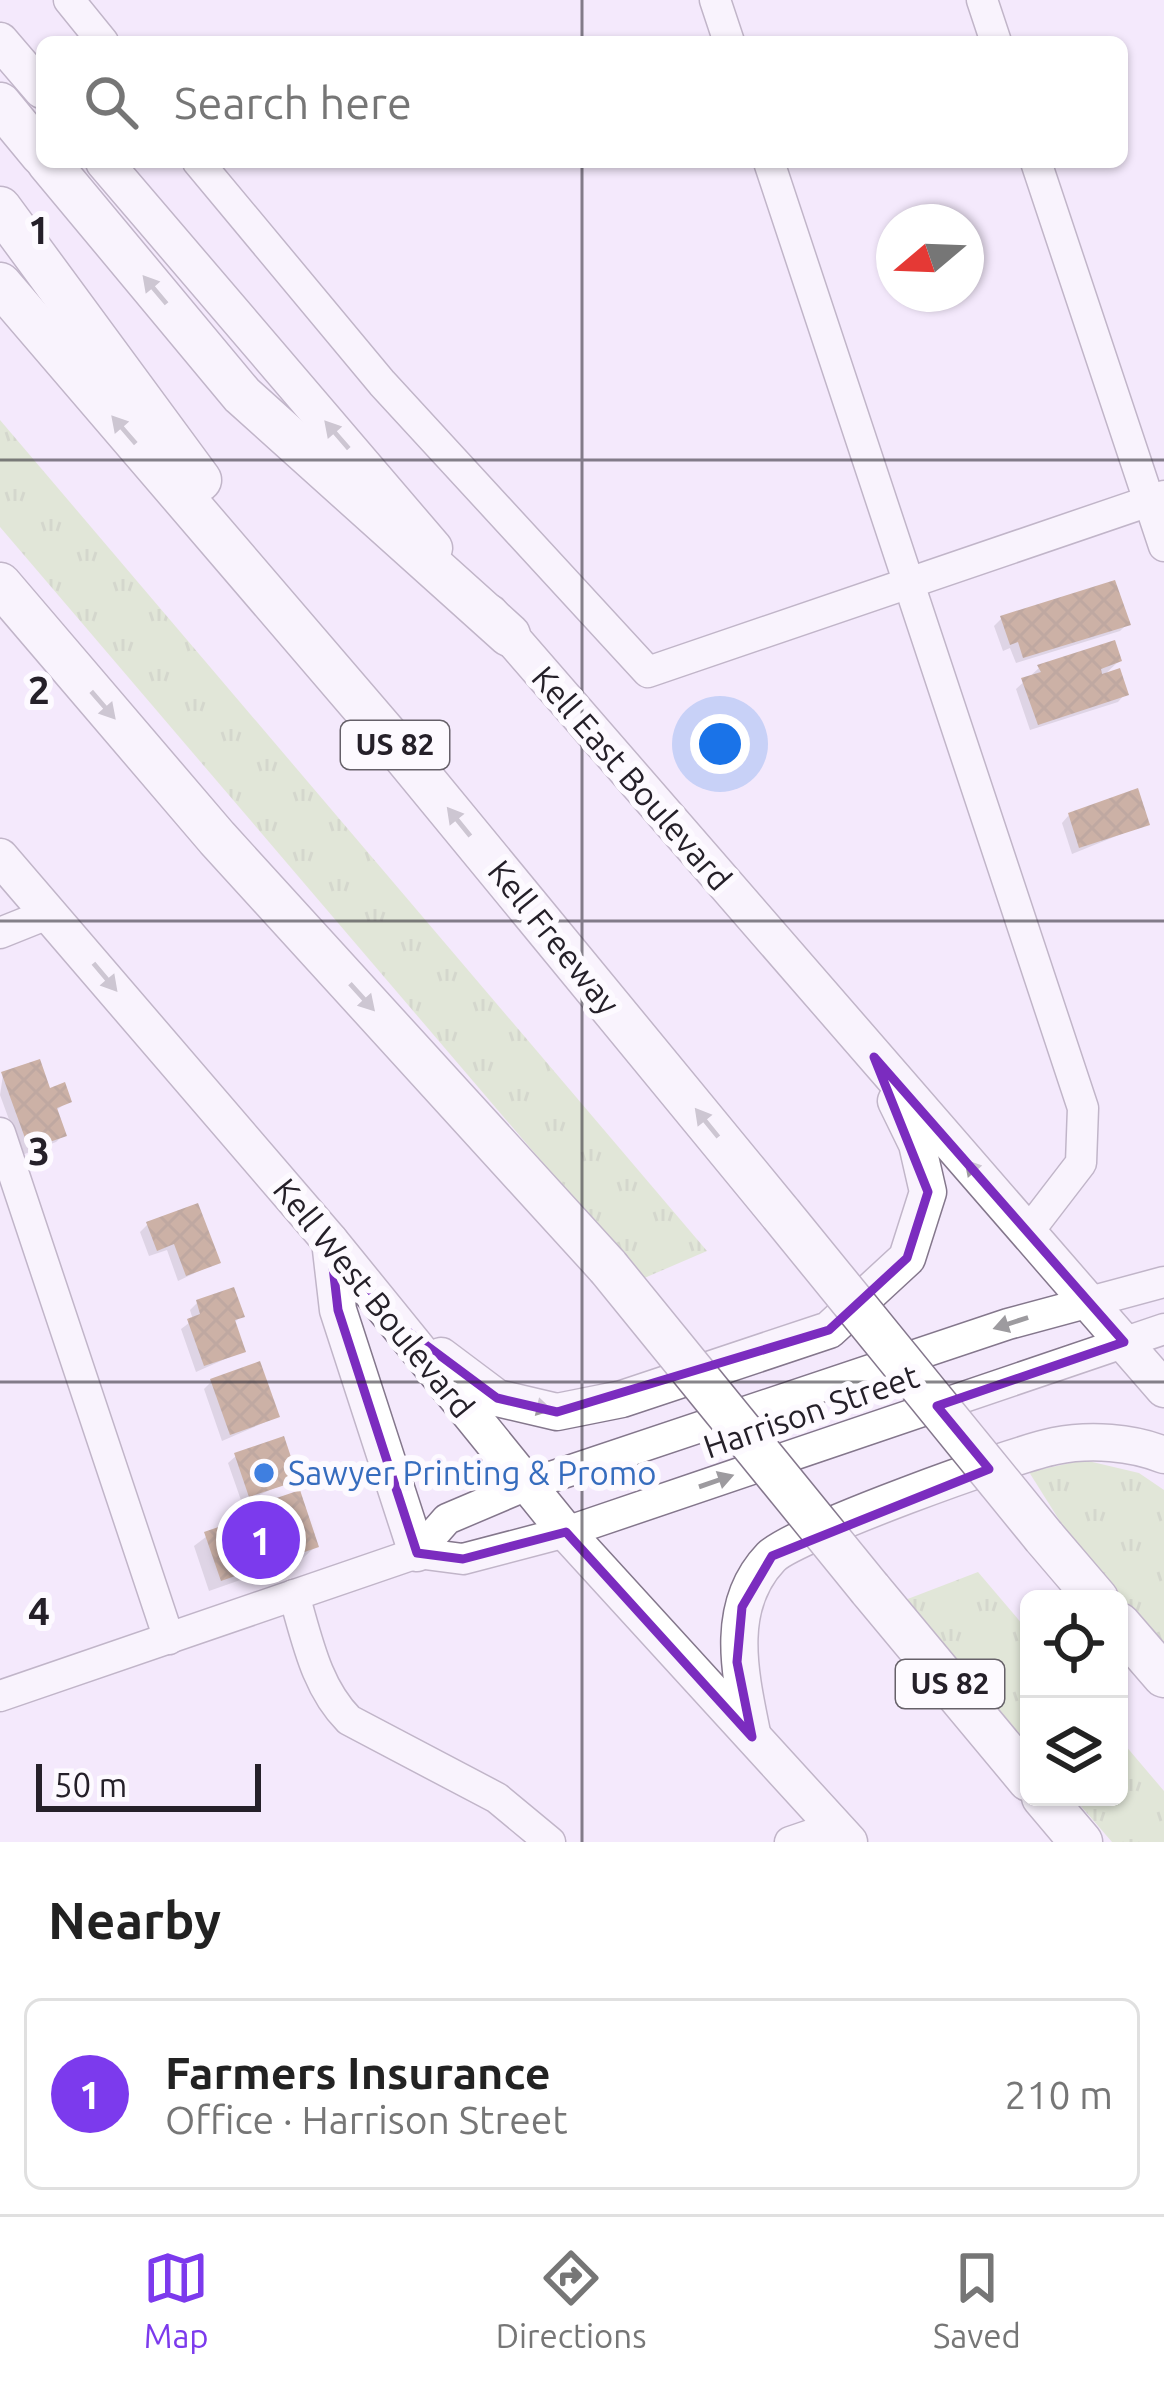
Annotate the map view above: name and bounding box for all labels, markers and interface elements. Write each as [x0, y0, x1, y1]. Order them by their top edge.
search box [36, 36, 1128, 168]
icon: search [78, 69, 144, 135]
text: Search here [174, 77, 412, 128]
north arrow [876, 204, 984, 312]
text: 1 [28, 208, 50, 251]
one-way arrow [143, 275, 169, 306]
one-way arrow [111, 415, 138, 445]
one-way arrow [324, 420, 351, 450]
street label: Kell East Boulevard [525, 658, 739, 897]
text: 2 [28, 668, 50, 711]
one-way arrow [90, 690, 116, 720]
your location [690, 714, 750, 774]
road number: US 82 [341, 721, 449, 769]
one-way arrow [447, 807, 472, 838]
street label: Kell Freeway [481, 852, 628, 1021]
one-way arrow [91, 962, 117, 992]
one-way arrow [348, 982, 375, 1011]
one-way arrow [695, 1108, 720, 1139]
text: 3 [28, 1129, 50, 1172]
one-way arrow [964, 1159, 991, 1189]
street label: Kell West Boulevard [267, 1171, 482, 1425]
one-way arrow [992, 1315, 1029, 1333]
street label: Harrison Street [698, 1356, 923, 1465]
one-way arrow [515, 1397, 552, 1416]
place label: Sawyer Printing & Promo [288, 1454, 656, 1491]
marker: Sawyer Printing & Promo [251, 1460, 277, 1486]
one-way arrow [698, 1471, 734, 1489]
pin: 1 [222, 1495, 300, 1585]
text: 4 [28, 1589, 50, 1632]
map controls [1020, 1590, 1128, 1806]
button: locate [1020, 1590, 1128, 1698]
road number: US 82 [896, 1660, 1004, 1708]
button: layers [1020, 1698, 1128, 1806]
scale bar [36, 1758, 261, 1811]
text: 50 m [54, 1766, 127, 1803]
text: Nearby [48, 1891, 221, 1949]
text: Farmers Insurance [165, 2047, 551, 2098]
text: 1 [79, 2073, 101, 2116]
text: 210 m [1004, 2073, 1113, 2116]
text: Office · Harrison Street [165, 2098, 568, 2141]
tab: Map [143, 2245, 209, 2354]
tab: Directions [496, 2245, 646, 2354]
tab: Saved [933, 2245, 1021, 2354]

